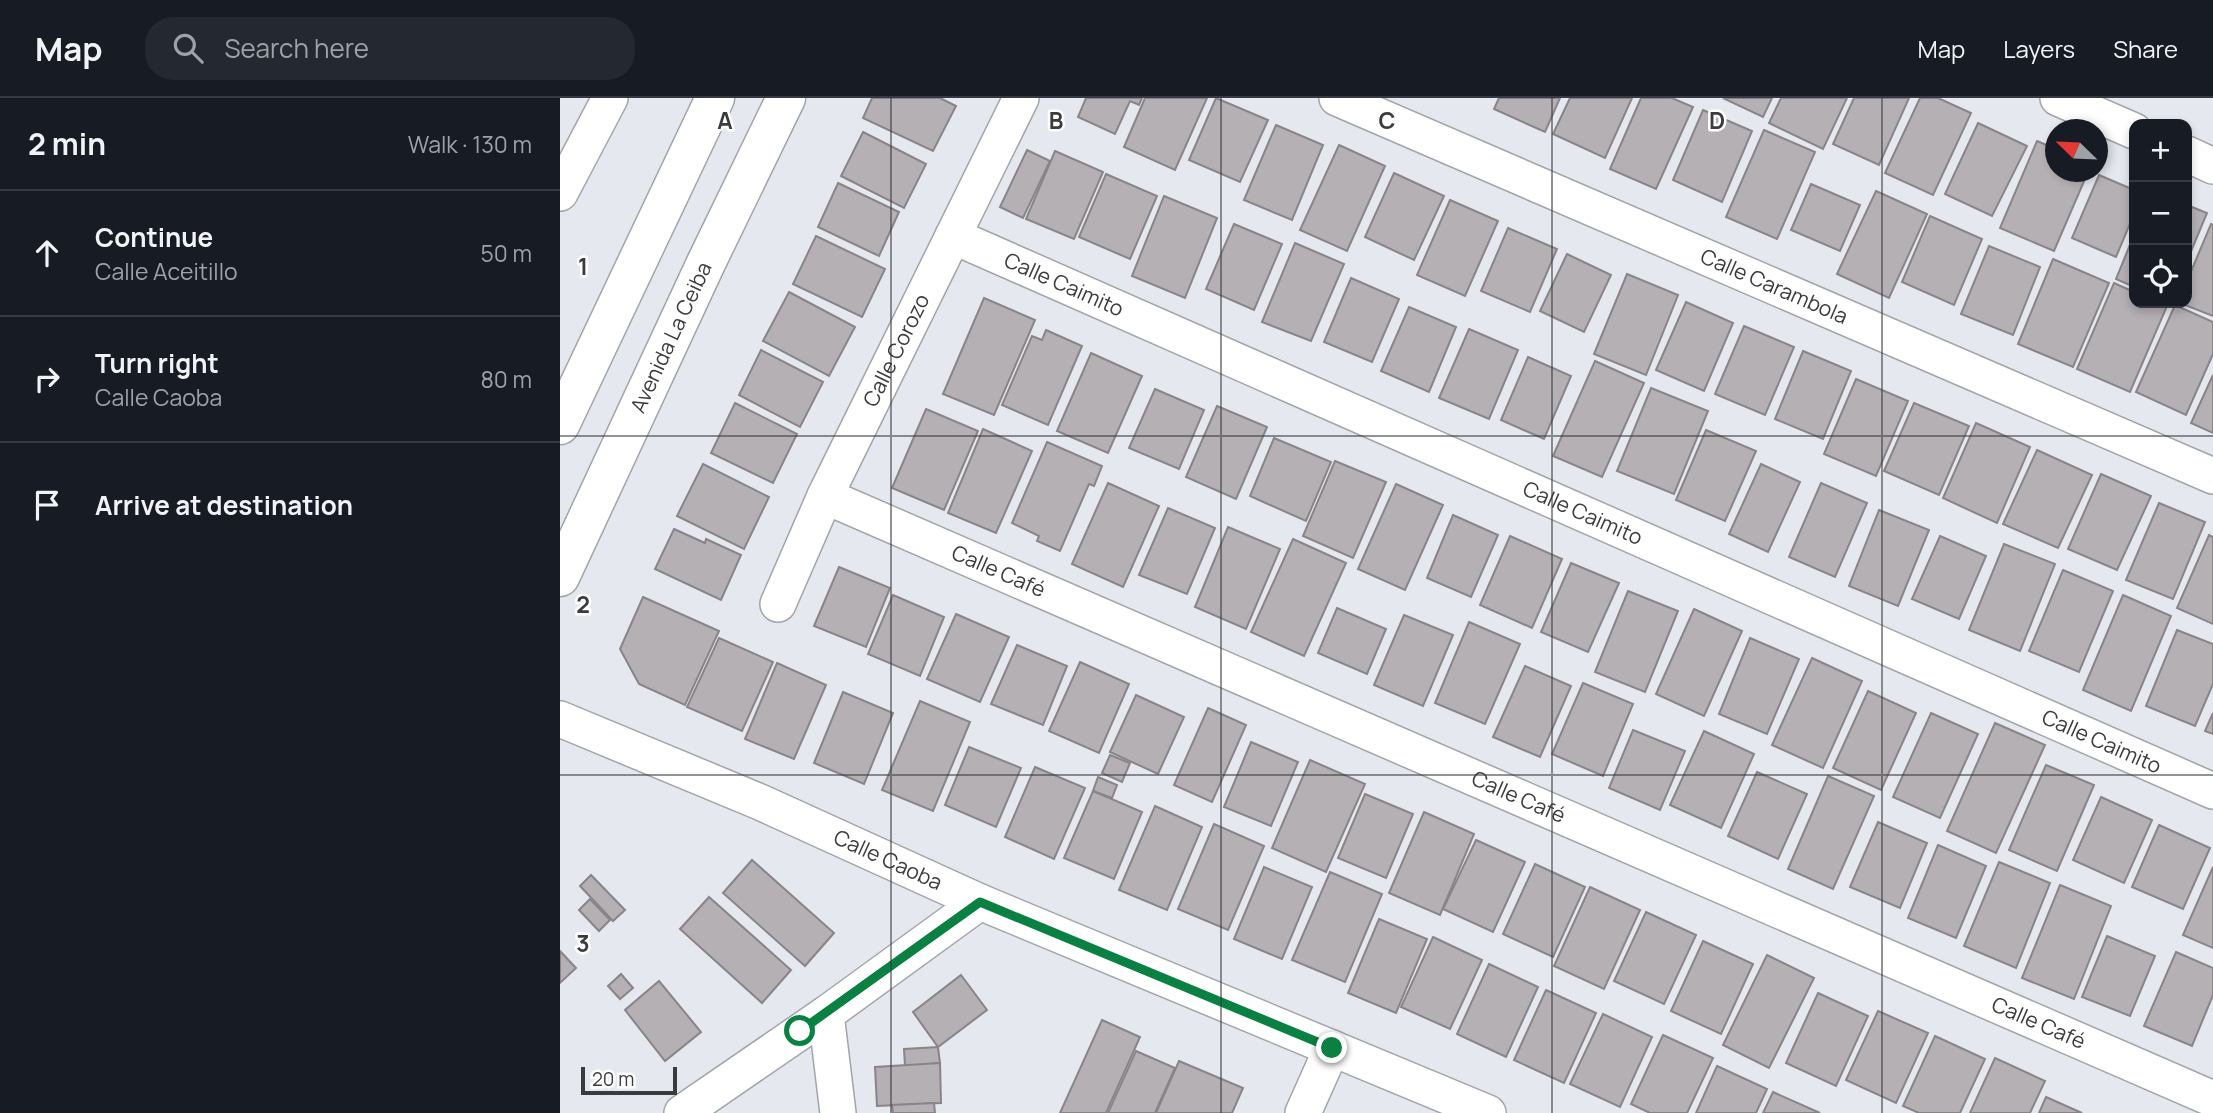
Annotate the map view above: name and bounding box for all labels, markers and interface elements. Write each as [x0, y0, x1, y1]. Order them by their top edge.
search box [145, 17, 635, 80]
text: Map [35, 26, 103, 71]
icon: search [169, 29, 207, 67]
text: Search here [225, 30, 369, 66]
text: Map [1918, 32, 1965, 65]
text: Layers [2003, 32, 2075, 65]
text: Share [2113, 32, 2178, 65]
text: A [717, 104, 733, 136]
text: B [1049, 104, 1063, 136]
text: C [1379, 104, 1396, 136]
text: D [1709, 104, 1725, 136]
north arrow [2045, 119, 2108, 182]
map controls [2129, 119, 2192, 308]
button: + [2129, 119, 2192, 182]
text: 2 min [28, 123, 106, 164]
text: Walk · 130 m [408, 128, 532, 160]
button: − [2129, 182, 2192, 245]
text: Continue [95, 219, 213, 255]
icon: ahead [28, 234, 66, 272]
text: 50 m [481, 237, 532, 269]
street label: Calle Carambola [1696, 242, 1852, 330]
street label: Calle Caimito [1000, 245, 1128, 322]
button: locate [2129, 245, 2192, 308]
text: 1 [578, 250, 588, 282]
text: Calle Aceitillo [95, 255, 238, 287]
street label: Avenida La Ceiba [623, 257, 718, 417]
street label: Calle Corozo [856, 289, 935, 411]
text: Turn right [95, 345, 219, 381]
icon: right [28, 360, 66, 398]
text: 80 m [481, 363, 532, 395]
text: Calle Caoba [95, 381, 222, 413]
street label: Calle Caimito [1519, 474, 1647, 551]
icon: arrive [28, 486, 66, 524]
text: Arrive at destination [95, 487, 353, 523]
street label: Calle Café [948, 538, 1050, 603]
text: 2 [576, 588, 590, 620]
street label: Calle Caimito [2038, 702, 2166, 780]
street label: Calle Café [1468, 764, 1570, 829]
street label: Calle Caoba [830, 822, 947, 896]
text: 3 [576, 927, 590, 959]
street label: Calle Café [1988, 990, 2090, 1055]
route start [784, 1015, 815, 1046]
route end [1316, 1032, 1347, 1063]
scale bar [581, 1064, 677, 1096]
text: 20 m [592, 1066, 634, 1092]

